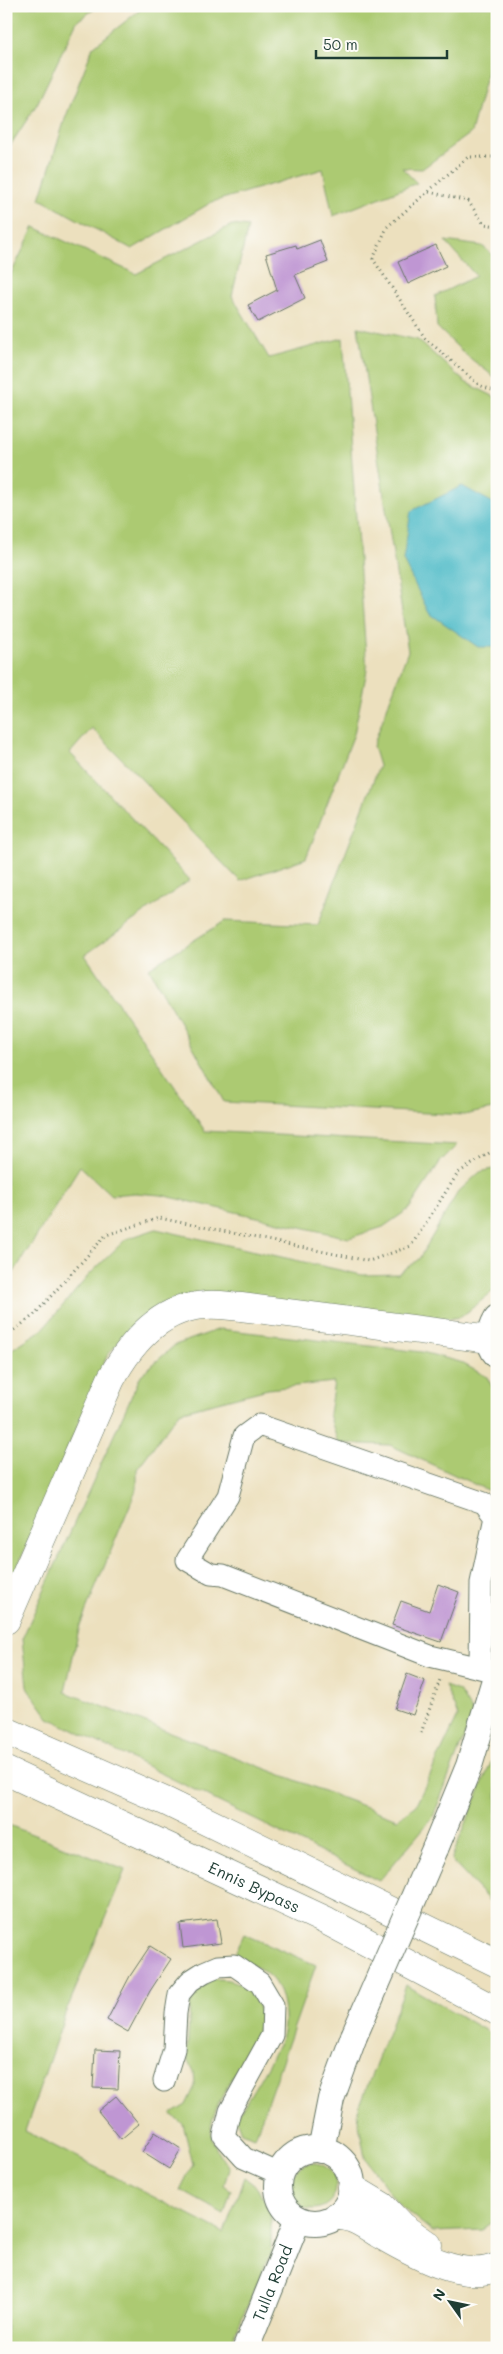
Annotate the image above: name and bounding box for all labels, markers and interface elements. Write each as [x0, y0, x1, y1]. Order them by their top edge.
scale bar [316, 28, 447, 60]
text: 50 m [323, 34, 358, 54]
street label: Ennis Bypass [205, 1856, 303, 1917]
street label: Tulla Road [247, 2242, 297, 2324]
north arrow [426, 2276, 476, 2326]
text: N [428, 2285, 450, 2304]

